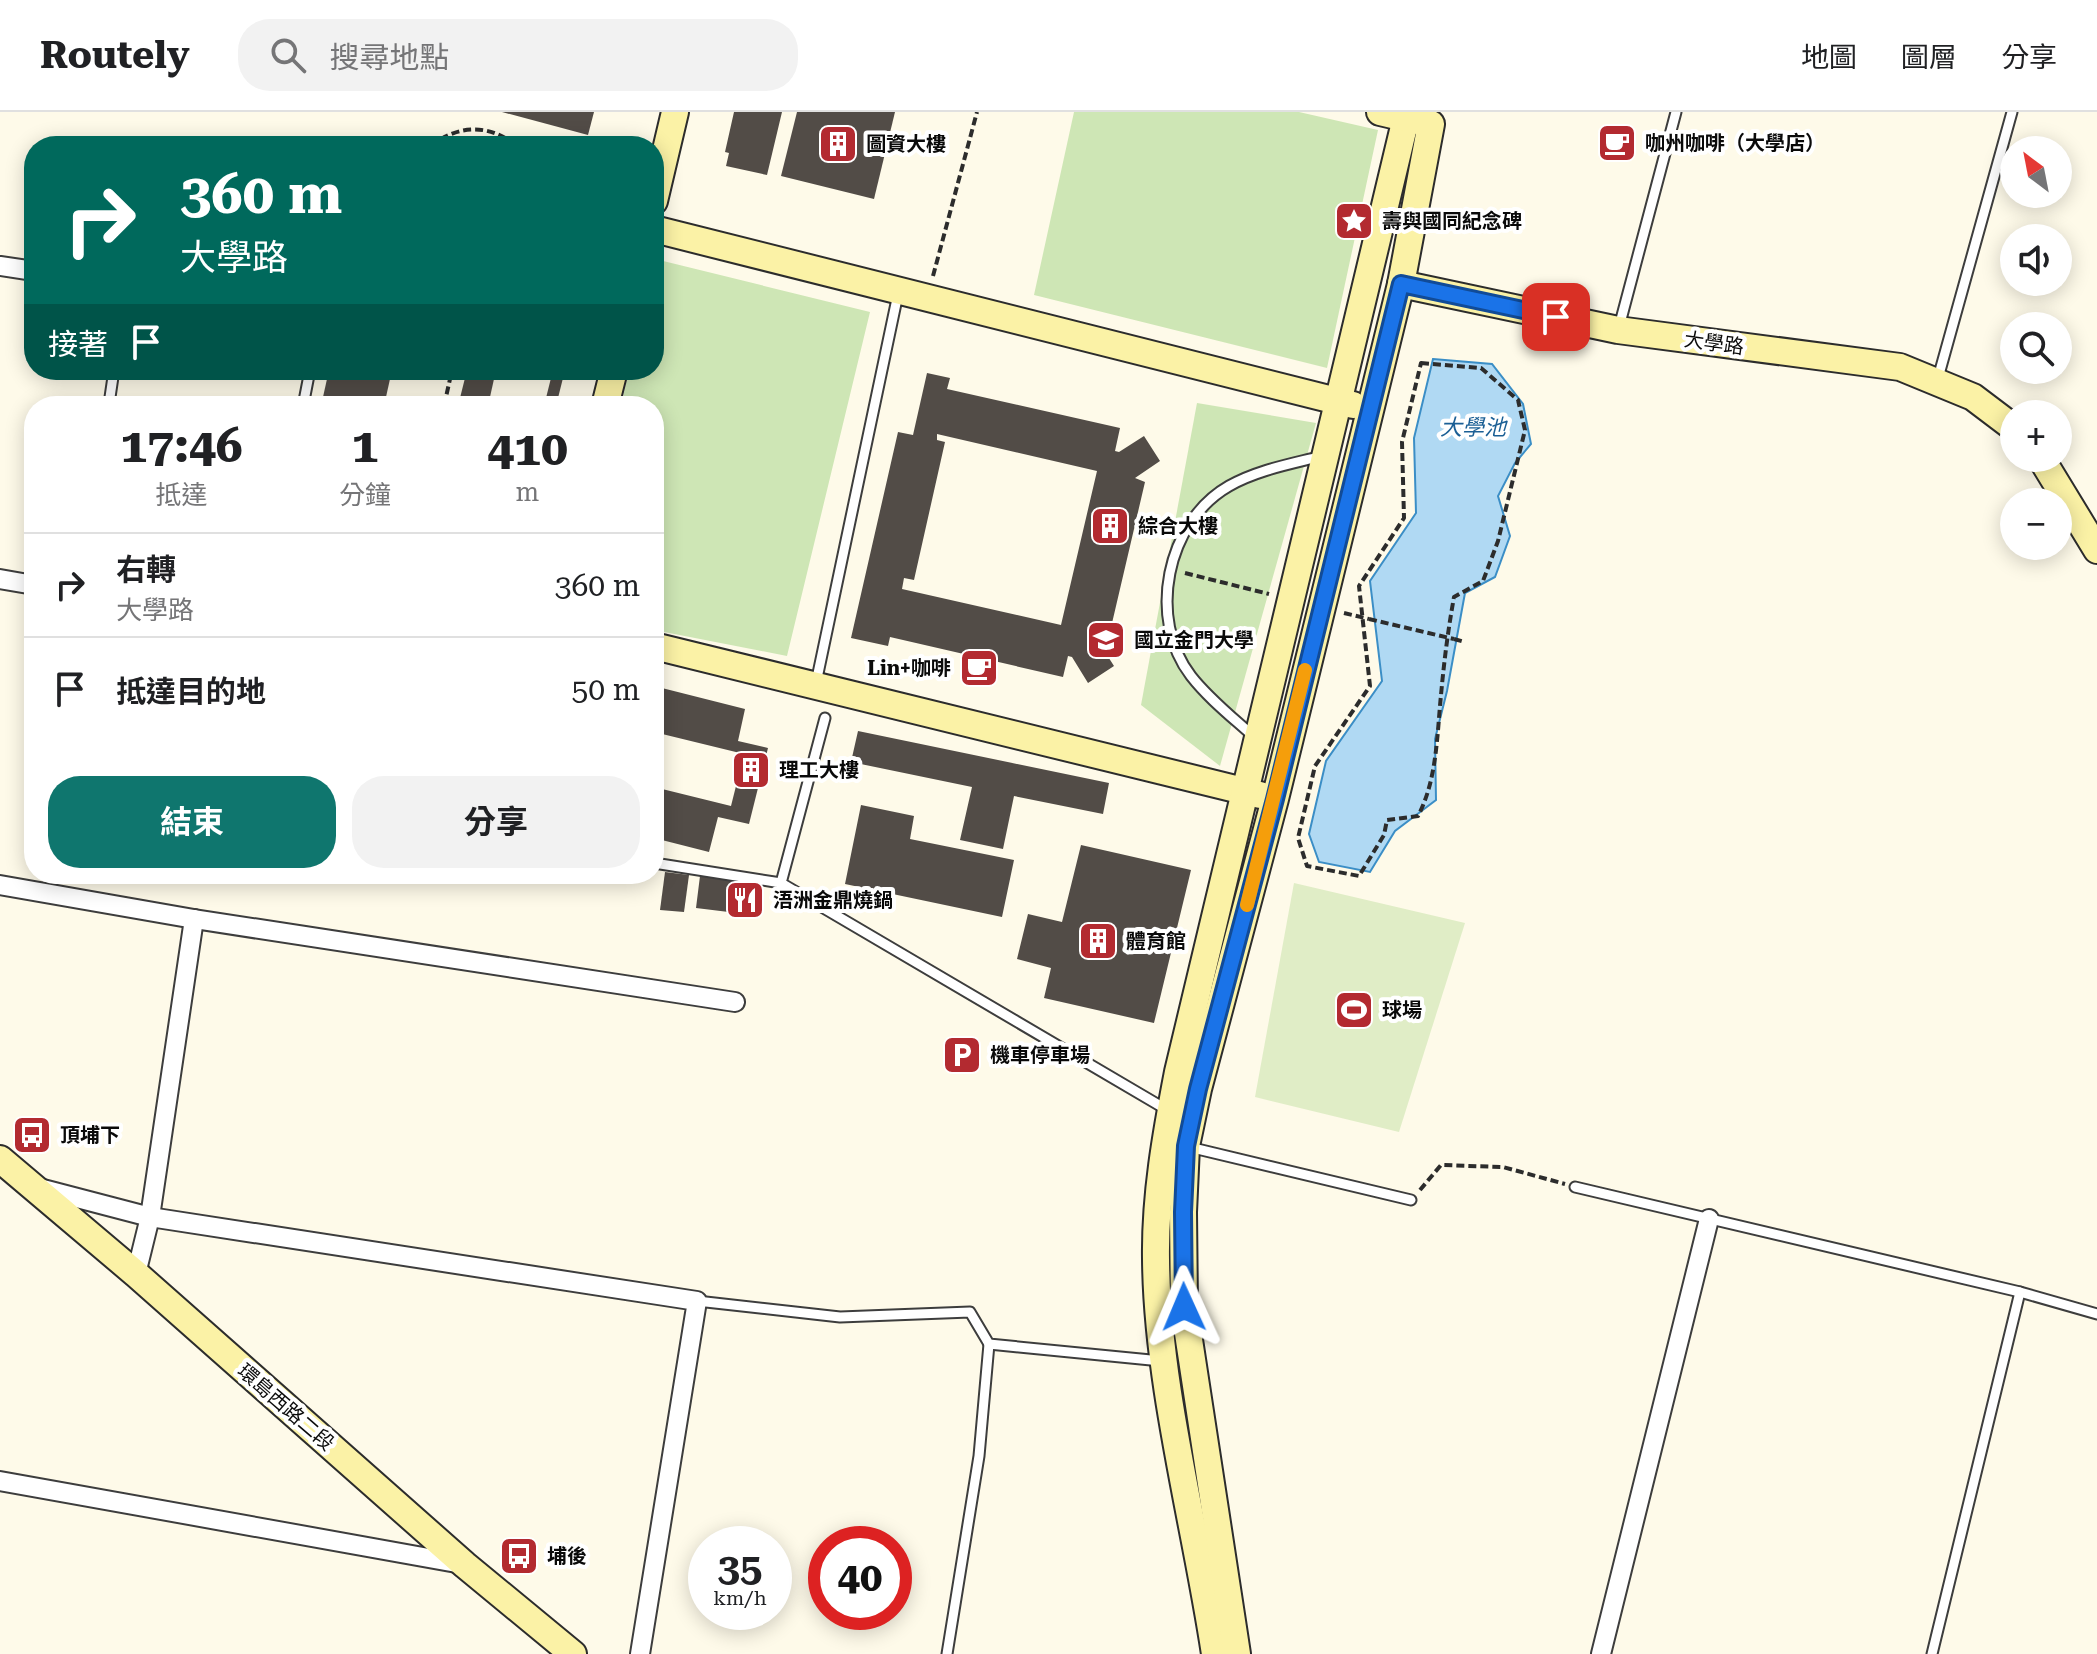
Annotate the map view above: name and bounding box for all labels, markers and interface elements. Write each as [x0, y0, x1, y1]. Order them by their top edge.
search box [238, 19, 798, 91]
text: Routely [40, 33, 190, 77]
icon: search [266, 33, 310, 77]
text: 搜尋地點 [330, 40, 450, 75]
text: 地圖 [1801, 41, 1857, 74]
text: 圖層 [1901, 41, 1957, 74]
text: 分享 [2001, 41, 2057, 74]
cafe icon: 咖州咖啡（大學店） [1596, 122, 1638, 164]
building icon: 圖資大樓 [817, 123, 859, 165]
place label: 咖州咖啡（大學店） [1645, 131, 1825, 155]
place label: 圖資大樓 [866, 132, 946, 156]
north arrow [2000, 136, 2072, 208]
map controls [2000, 136, 2072, 560]
text: 360 m [180, 161, 342, 227]
icon: right [48, 168, 152, 272]
place icon: 壽與國同紀念碑 [1333, 200, 1375, 242]
place label: 壽與國同紀念碑 [1382, 209, 1522, 233]
button: sound [2000, 224, 2072, 296]
text: 大學路 [180, 237, 288, 279]
pin [1522, 283, 1590, 351]
icon: arrive [1534, 295, 1578, 339]
button: search [2000, 312, 2072, 384]
icon: arrive [124, 320, 168, 364]
text: 接著 [48, 327, 108, 362]
street label: 大學路 [1683, 327, 1745, 359]
button: + [2000, 400, 2072, 472]
water label: 大學池 [1440, 415, 1508, 440]
text: 17:46 [120, 418, 243, 474]
text: 1 [351, 418, 378, 474]
text: 410 [487, 421, 568, 477]
text: m [516, 477, 539, 507]
text: 抵達 [155, 480, 207, 510]
text: 分鐘 [339, 480, 391, 510]
button: − [2000, 488, 2072, 560]
building icon: 綜合大樓 [1089, 505, 1131, 547]
place label: 綜合大樓 [1138, 514, 1218, 538]
text: 右轉 [116, 552, 176, 587]
icon: right [48, 563, 92, 607]
text: 360 m [555, 568, 640, 603]
text: 大學路 [116, 595, 194, 625]
school or university icon: 國立金門大學 [1085, 619, 1127, 661]
place label: 國立金門大學 [1134, 628, 1254, 652]
cafe icon: Lin+咖啡 [958, 647, 1000, 689]
place label: Lin+咖啡 [867, 656, 951, 680]
icon: arrive [48, 667, 92, 711]
text: 50 m [571, 672, 640, 707]
text: 抵達目的地 [116, 674, 266, 709]
building icon: 理工大樓 [730, 749, 772, 791]
place label: 理工大樓 [779, 758, 859, 782]
button: 結束 [48, 776, 336, 868]
button: 分享 [352, 776, 640, 868]
restaurant icon: 浯洲金鼎燒鍋 [724, 879, 766, 921]
place label: 浯洲金鼎燒鍋 [773, 888, 893, 912]
building icon: 體育館 [1077, 920, 1119, 962]
place label: 體育館 [1126, 929, 1186, 953]
sports icon: 球場 [1333, 989, 1375, 1031]
place label: 球場 [1382, 998, 1422, 1022]
parking icon: 機車停車場 [941, 1034, 983, 1076]
place label: 機車停車場 [990, 1043, 1090, 1067]
bus stop icon: 頂埔下 [11, 1114, 53, 1156]
place label: 頂埔下 [60, 1123, 120, 1147]
position arrow [1142, 1265, 1226, 1349]
street label: 環島西路二段 [233, 1359, 339, 1455]
speed limit sign: 40 [808, 1526, 912, 1630]
bus stop icon: 埔後 [498, 1535, 540, 1577]
place label: 埔後 [547, 1544, 587, 1568]
text: 35 [718, 1544, 762, 1591]
text: km/h [713, 1586, 767, 1610]

